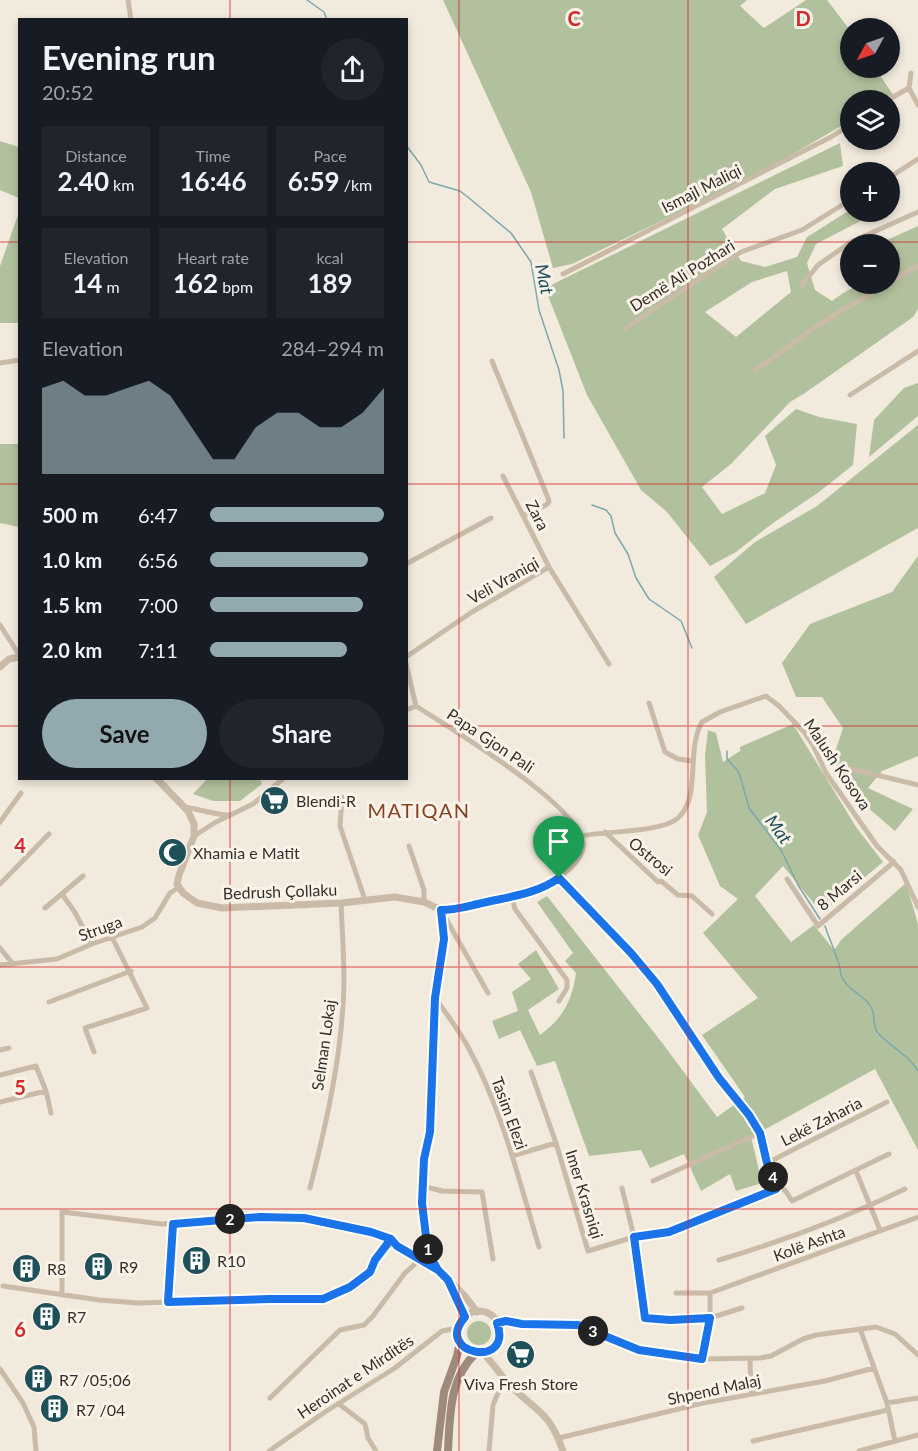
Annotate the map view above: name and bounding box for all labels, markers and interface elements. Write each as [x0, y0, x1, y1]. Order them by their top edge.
text: C [567, 6, 581, 30]
text: D [795, 6, 811, 30]
north arrow [840, 18, 900, 78]
map controls [840, 18, 900, 294]
text: Evening run [42, 37, 216, 77]
button: share [321, 38, 384, 101]
text: 20:52 [42, 80, 93, 104]
button: layers [840, 90, 900, 150]
text: Distance [65, 146, 127, 165]
text: Time [196, 146, 230, 165]
text: Pace [313, 146, 347, 165]
street label: Ismajl Maliqi [658, 160, 744, 216]
button: + [840, 162, 900, 222]
text: 2.40 [58, 165, 109, 197]
text: 16:46 [179, 165, 247, 197]
text: 6:59 [288, 165, 340, 197]
text: km [109, 175, 134, 194]
text: /km [340, 175, 372, 194]
button: − [840, 234, 900, 294]
street label: Demë Ali Pozhari [626, 235, 738, 315]
text: Elevation [64, 248, 129, 267]
text: Heart rate [177, 248, 249, 267]
text: kcal [316, 248, 344, 267]
water label: Mat [531, 262, 559, 297]
text: 14 [72, 267, 102, 299]
text: 162 [173, 267, 218, 299]
text: 189 [307, 267, 353, 299]
text: m [102, 277, 120, 296]
text: bpm [218, 277, 253, 296]
text: Elevation [42, 336, 123, 360]
text: 284–294 m [281, 336, 384, 360]
street label: Zara [522, 497, 554, 533]
text: 500 m [42, 503, 98, 527]
text: 6:47 [138, 503, 178, 527]
text: 1.0 km [42, 548, 102, 572]
text: 6:56 [138, 548, 178, 572]
street label: Veli Vraniqi [464, 553, 542, 607]
text: 1.5 km [42, 593, 102, 617]
text: 7:00 [138, 593, 178, 617]
text: 2.0 km [42, 638, 102, 662]
text: 7:11 [138, 638, 178, 662]
button: Save [42, 699, 207, 768]
button: Share [219, 699, 384, 768]
street label: Papa Gjon Pali [444, 704, 538, 776]
street label: Malush Kosova [800, 715, 876, 813]
supermarket icon: Blendi-R [259, 784, 291, 816]
place label: Blendi-R [296, 791, 356, 810]
district label: MATIQAN [367, 798, 471, 822]
water label: Mat [761, 810, 797, 848]
pin [533, 816, 584, 878]
icon: arrive [542, 825, 575, 858]
text: 4 [14, 833, 26, 857]
street label: Ostrosi [625, 833, 677, 879]
mosque icon: Xhamia e Matit [156, 836, 188, 868]
place label: Xhamia e Matit [193, 843, 300, 862]
street label: 8 Marsi [813, 866, 865, 914]
street label: Bedrush Çollaku [222, 880, 338, 902]
street label: Struga [76, 911, 124, 945]
street label: Selman Lokaj [307, 998, 339, 1092]
street label: Tasim Elezi [488, 1074, 532, 1152]
text: 5 [14, 1075, 26, 1099]
street label: Lekë Zaharia [777, 1092, 865, 1150]
street label: Imer Krasniqi [562, 1147, 608, 1241]
pin: 4 [758, 1162, 788, 1192]
text: 4 [768, 1167, 778, 1186]
pin: 2 [215, 1204, 245, 1234]
text: 2 [225, 1209, 235, 1228]
street label: Kolë Ashta [770, 1221, 848, 1265]
pin: 1 [413, 1234, 443, 1264]
text: 1 [423, 1239, 433, 1258]
building icon: R10 [180, 1244, 212, 1276]
building icon: R9 [82, 1250, 114, 1282]
place label: R10 [217, 1251, 246, 1270]
building icon: R8 [10, 1252, 42, 1284]
place label: R9 [119, 1257, 138, 1276]
place label: R8 [47, 1259, 66, 1278]
building icon: R7 [30, 1300, 62, 1332]
place label: R7 [67, 1307, 86, 1326]
pin: 3 [578, 1316, 608, 1346]
text: 6 [14, 1317, 26, 1341]
text: 3 [588, 1321, 598, 1340]
street label: Heroinat e Mirditës [293, 1330, 417, 1422]
supermarket icon: Viva Fresh Store [505, 1339, 537, 1371]
building icon: R7 /05;06 [22, 1363, 54, 1395]
place label: R7 /05;06 [59, 1370, 131, 1389]
street label: Shpend Malaj [666, 1370, 762, 1408]
place label: Viva Fresh Store [464, 1374, 578, 1393]
building icon: R7 /04 [39, 1393, 71, 1425]
place label: R7 /04 [76, 1400, 125, 1419]

